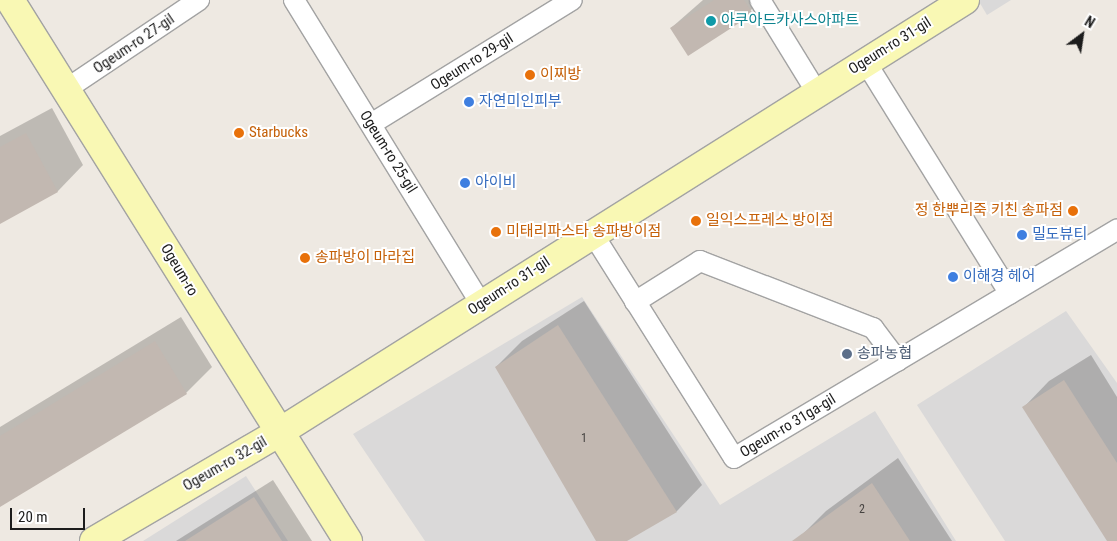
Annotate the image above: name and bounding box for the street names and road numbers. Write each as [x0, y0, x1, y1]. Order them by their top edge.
street label: Ogeum-ro 27-gil [90, 10, 178, 78]
street label: Ogeum-ro 31-gil [845, 13, 935, 79]
street label: Ogeum-ro 29-gil [427, 29, 517, 95]
street label: Ogeum-ro 25-gil [355, 107, 421, 197]
street label: Ogeum-ro [156, 241, 202, 299]
street label: Ogeum-ro 31-gil [465, 253, 553, 319]
street label: Ogeum-ro 31ga-gil [737, 390, 839, 462]
street label: Ogeum-ro 32-gil [180, 433, 270, 495]

